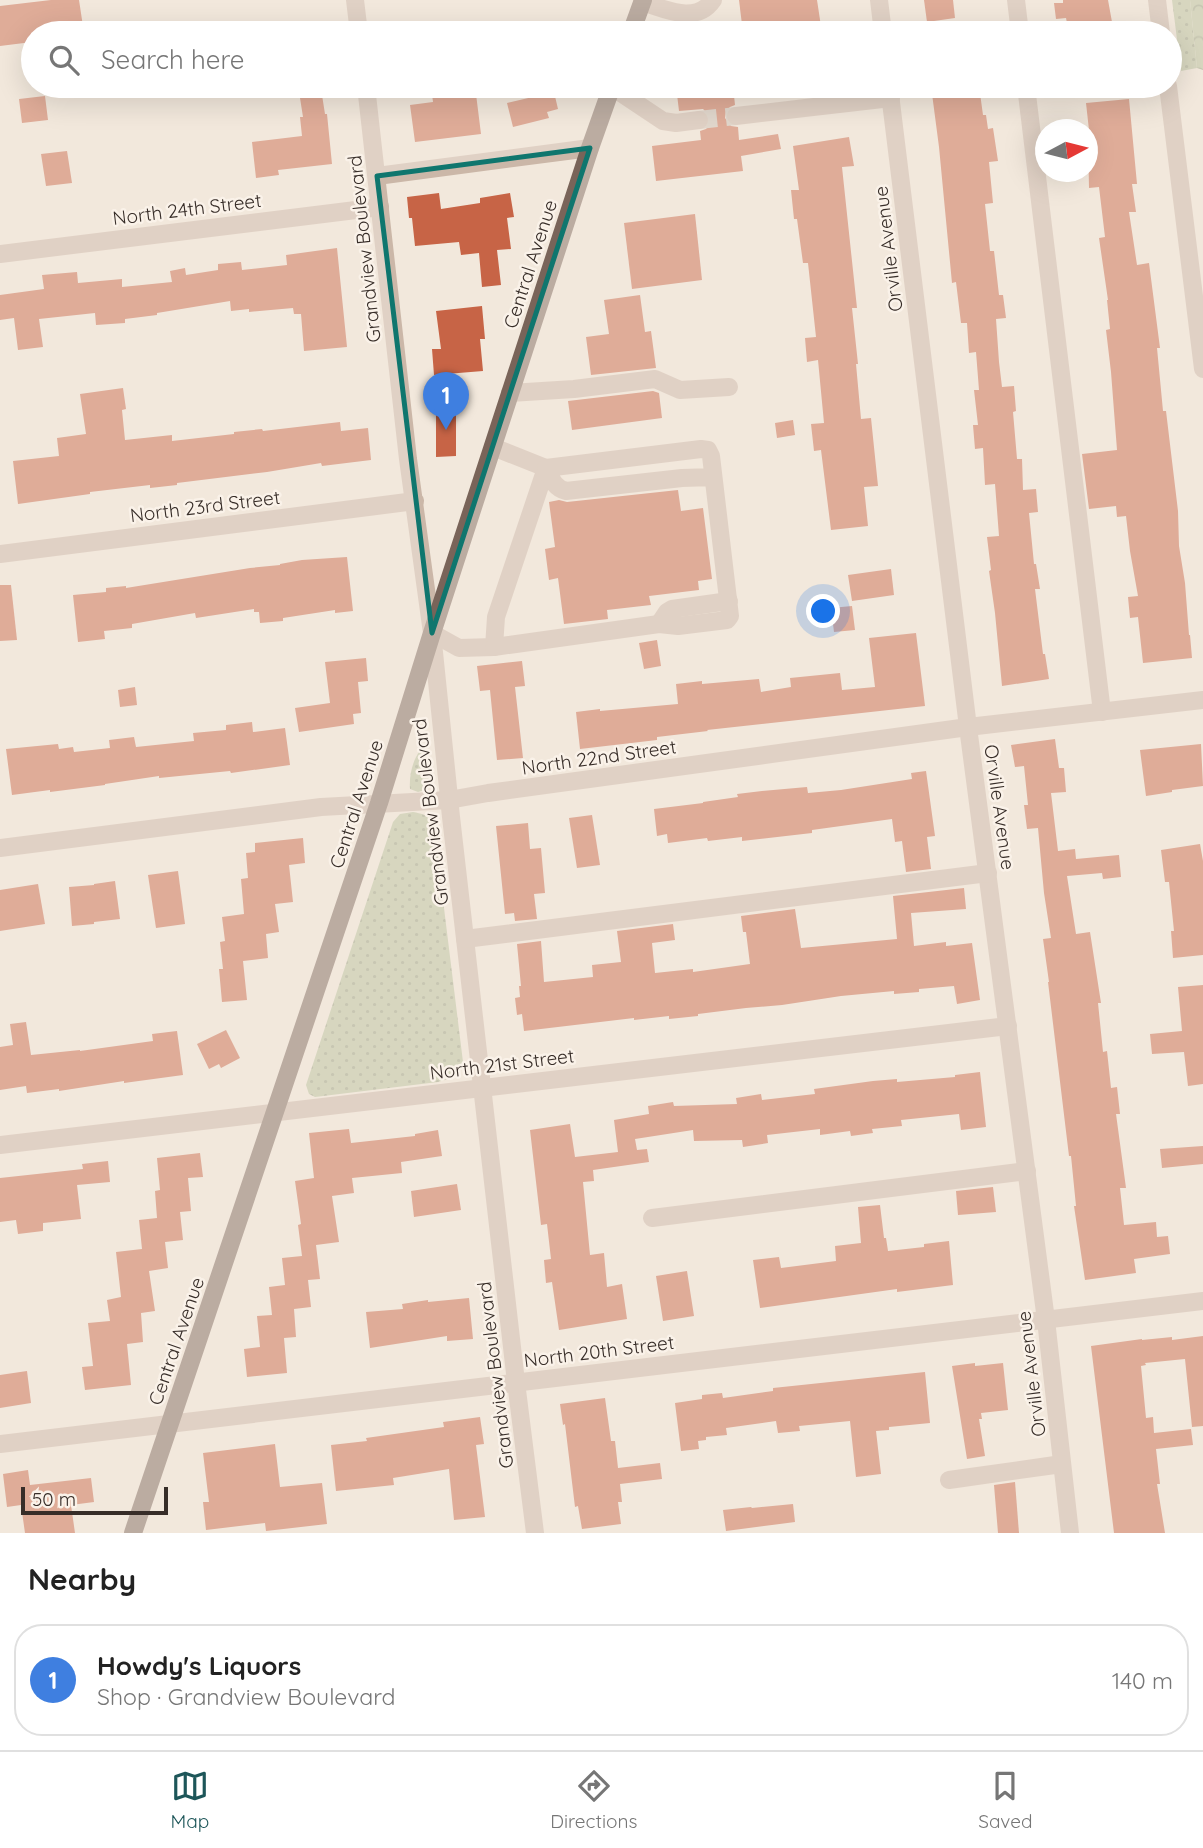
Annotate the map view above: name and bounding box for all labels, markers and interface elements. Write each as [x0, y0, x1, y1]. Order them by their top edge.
search box [21, 21, 1182, 98]
icon: search [45, 41, 83, 79]
text: Search here [101, 43, 245, 76]
north arrow [1035, 119, 1098, 182]
street label: Grandview Boulevard [342, 154, 386, 344]
street label: Orville Avenue [868, 185, 908, 313]
street label: North 24th Street [111, 188, 263, 230]
street label: Central Avenue [498, 197, 562, 331]
pin: 1 [423, 372, 469, 430]
street label: North 23rd Street [129, 485, 281, 527]
your location [806, 594, 840, 628]
street label: Grandview Boulevard [407, 717, 453, 907]
street label: North 22nd Street [520, 734, 678, 780]
street label: Central Avenue [324, 737, 388, 871]
street label: Orville Avenue [979, 743, 1021, 871]
street label: North 21st Street [429, 1043, 575, 1085]
street label: Central Avenue [143, 1274, 209, 1408]
street label: Grandview Boulevard [472, 1280, 518, 1470]
street label: Orville Avenue [1011, 1310, 1051, 1438]
street label: North 20th Street [522, 1330, 676, 1372]
scale bar [21, 1484, 168, 1516]
text: 50 m [32, 1487, 76, 1511]
text: Nearby [28, 1560, 136, 1598]
text: Howdy's Liquors [97, 1649, 301, 1682]
text: 1 [49, 1666, 57, 1695]
text: 140 m [1112, 1666, 1173, 1695]
text: Shop · Grandview Boulevard [97, 1682, 395, 1711]
tab: Map [171, 1767, 209, 1833]
tab: Directions [550, 1767, 637, 1833]
tab: Saved [978, 1767, 1033, 1833]

